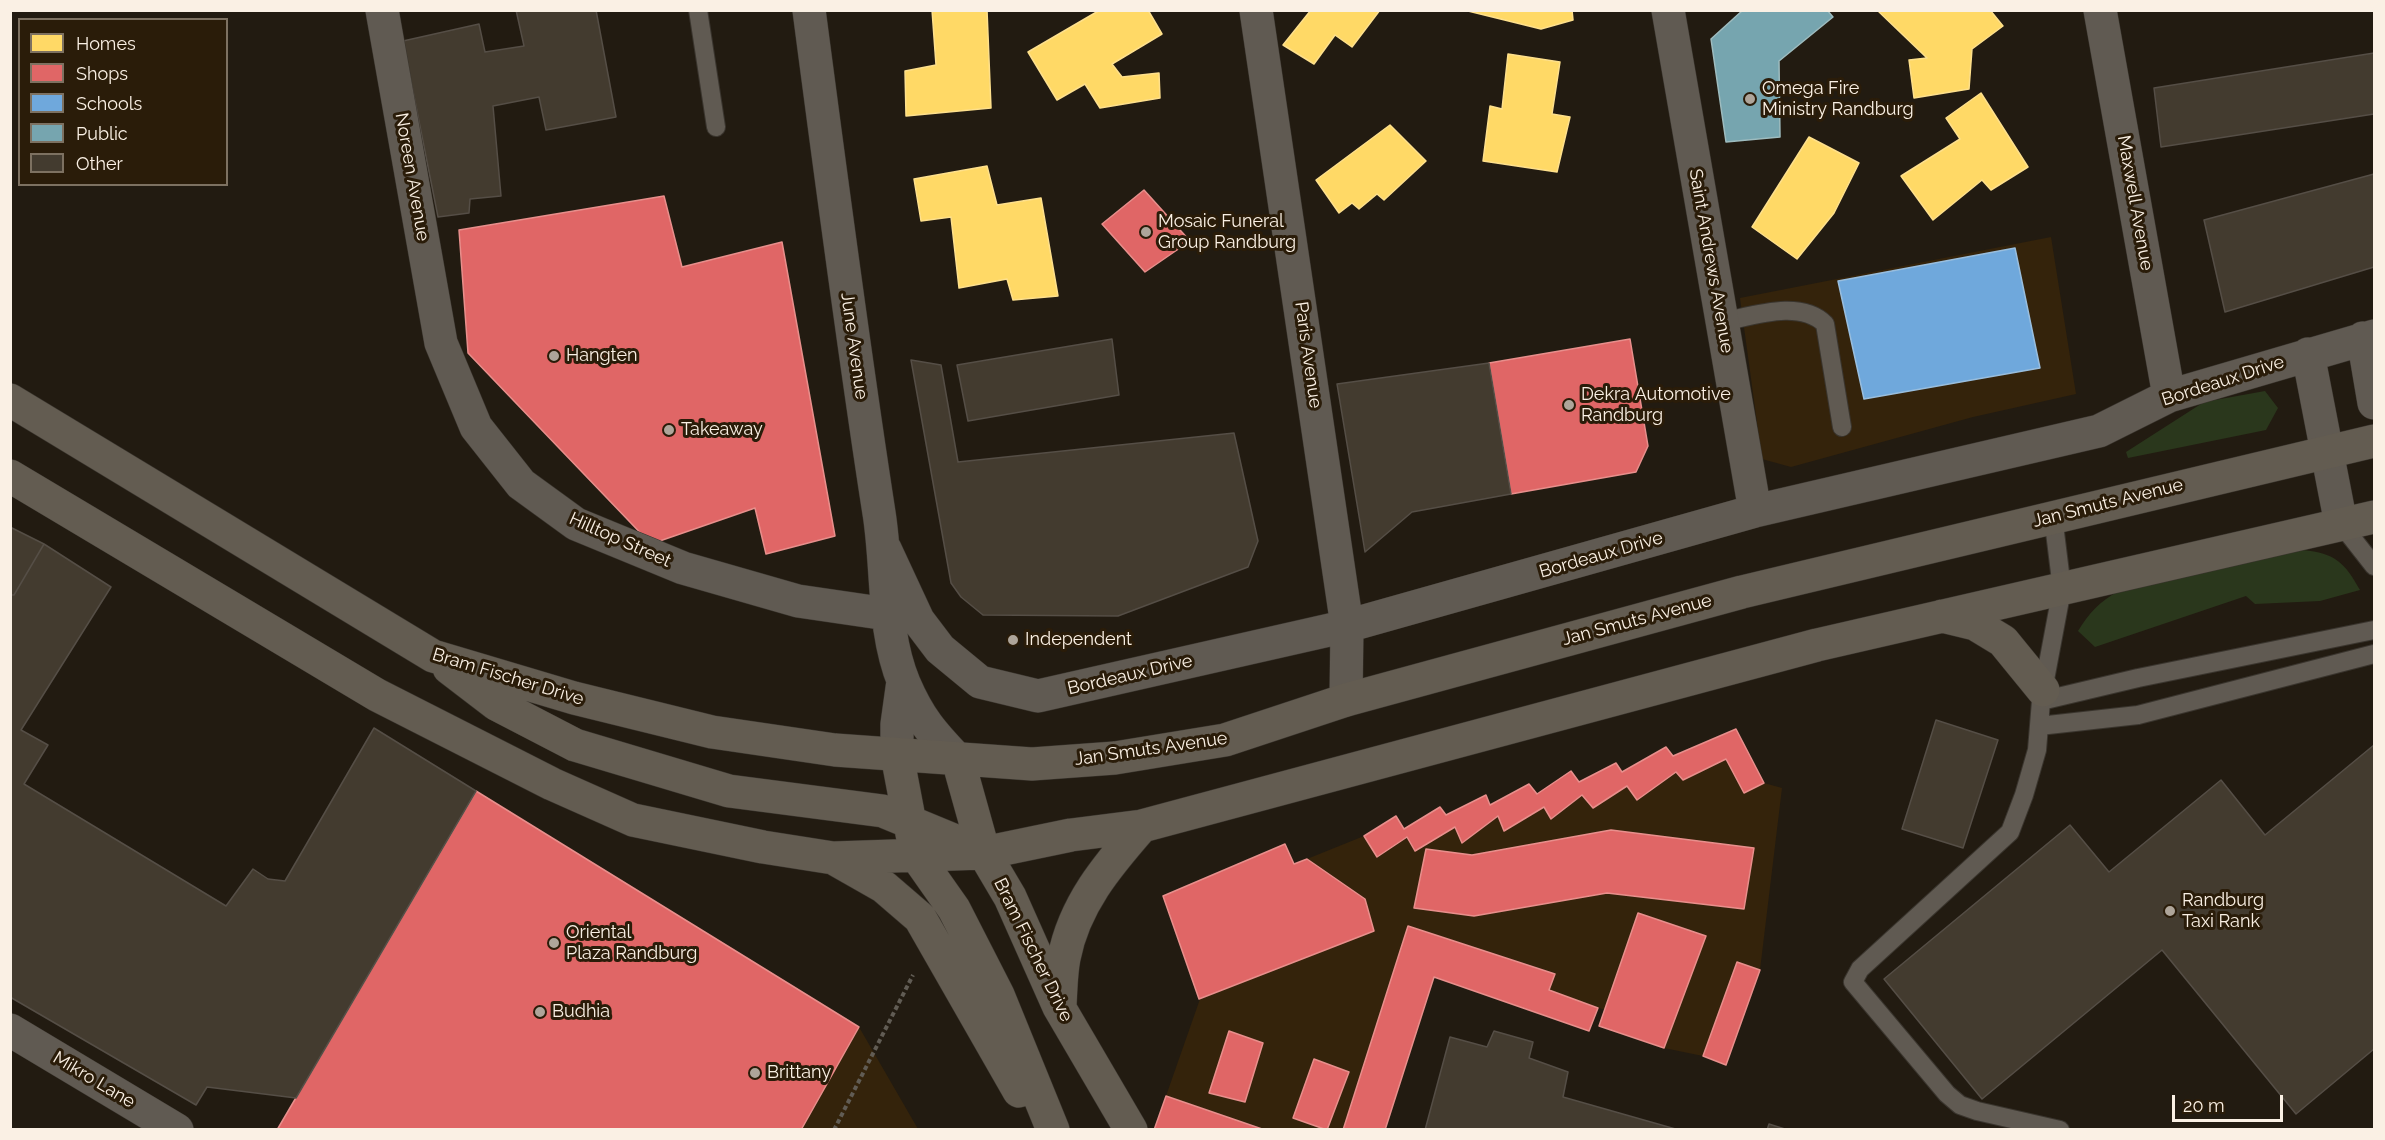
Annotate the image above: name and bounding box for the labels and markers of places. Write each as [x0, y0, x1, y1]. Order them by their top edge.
place label: Omega Fire Ministry Randburg [1762, 78, 1914, 121]
marker: Omega Fire Ministry Randburg [1743, 92, 1757, 106]
place label: Mosaic Funeral Group Randburg [1158, 211, 1296, 254]
marker: Mosaic Funeral Group Randburg [1139, 225, 1153, 239]
place label: Hangten [566, 345, 638, 367]
marker: Hangten [547, 349, 561, 363]
place label: Dekra Automotive Randburg [1581, 384, 1731, 426]
marker: Dekra Automotive Randburg [1562, 398, 1576, 412]
place label: Takeaway [681, 419, 763, 441]
marker: Takeaway [662, 423, 676, 437]
place label: Independent [1025, 629, 1132, 651]
marker: Independent [1006, 633, 1020, 647]
place label: Randburg Taxi Rank [2182, 890, 2264, 932]
marker: Randburg Taxi Rank [2163, 904, 2177, 918]
place label: Oriental Plaza Randburg [566, 922, 697, 964]
marker: Oriental Plaza Randburg [547, 936, 561, 950]
place label: Budhia [552, 1001, 610, 1023]
marker: Budhia [533, 1005, 547, 1019]
place label: Brittany [767, 1062, 831, 1084]
marker: Brittany [748, 1066, 762, 1080]

